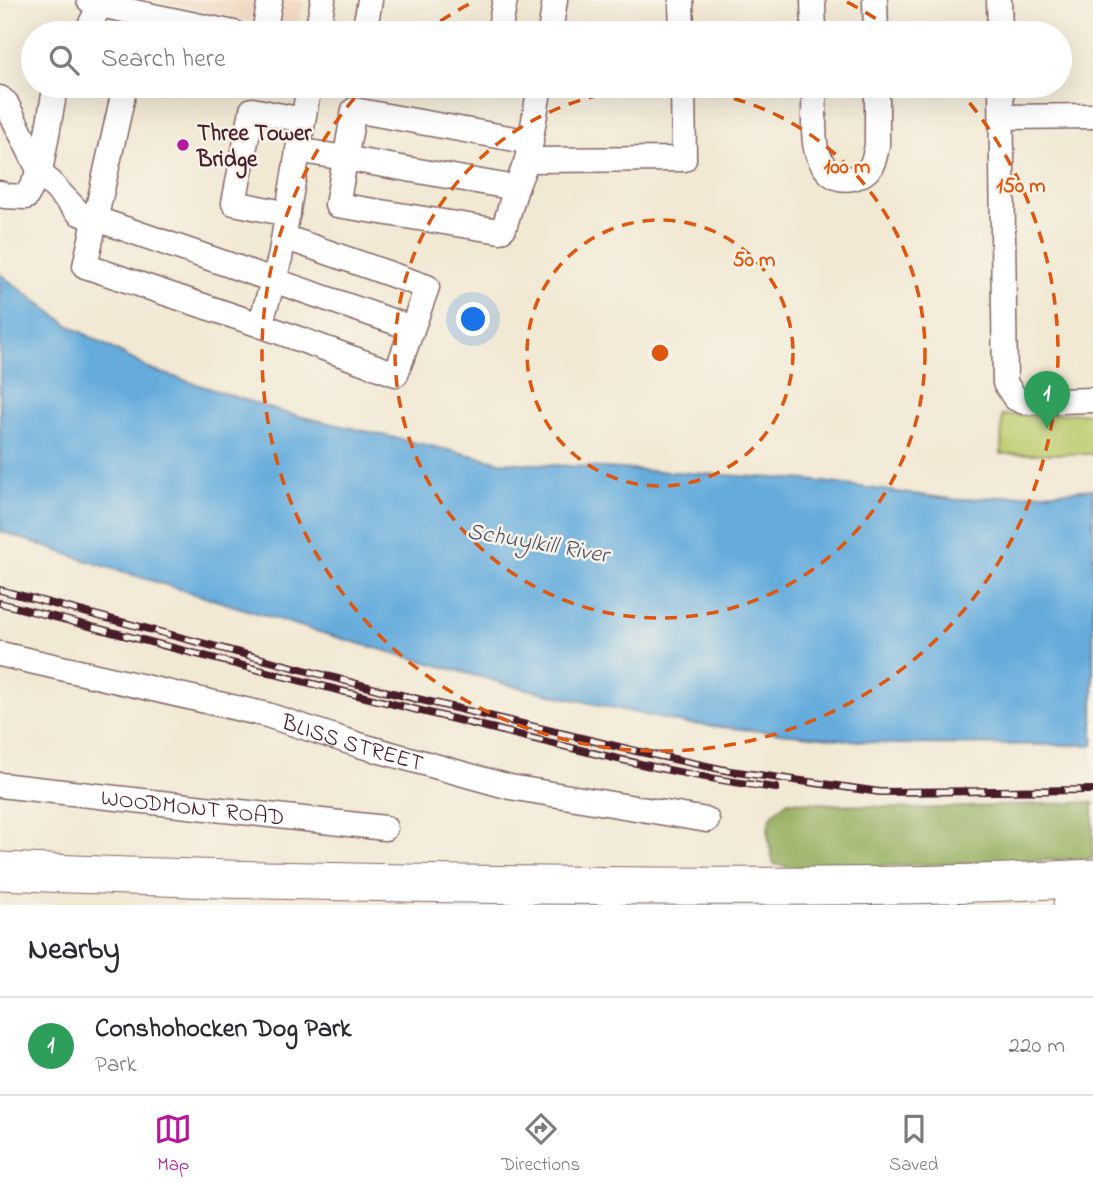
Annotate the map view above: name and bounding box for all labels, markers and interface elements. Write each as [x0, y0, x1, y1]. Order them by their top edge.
search box [21, 21, 1072, 98]
icon: search [45, 41, 83, 79]
text: Search here [101, 41, 226, 79]
place label: Three Tower Bridge [196, 118, 312, 179]
marker: Three Tower Bridge [175, 137, 191, 153]
text: 100 m [824, 153, 870, 183]
text: 150 m [996, 172, 1046, 202]
text: 50 m [733, 246, 775, 276]
your location [456, 302, 490, 336]
centre of rings [648, 341, 672, 365]
pin: 1 [1024, 371, 1070, 429]
water label: Schuylkill River [464, 515, 614, 575]
street label: BLISS STREET [276, 707, 427, 781]
street label: WOODMONT ROAD [99, 782, 286, 836]
text: Nearby [28, 929, 120, 973]
text: Conshohocken Dog Park [95, 1011, 352, 1049]
text: 1 [47, 1030, 55, 1063]
text: 220 m [1009, 1030, 1065, 1063]
text: Park [95, 1049, 137, 1082]
tab: Map [154, 1110, 192, 1179]
tab: Directions [501, 1110, 580, 1179]
tab: Saved [889, 1110, 939, 1179]

